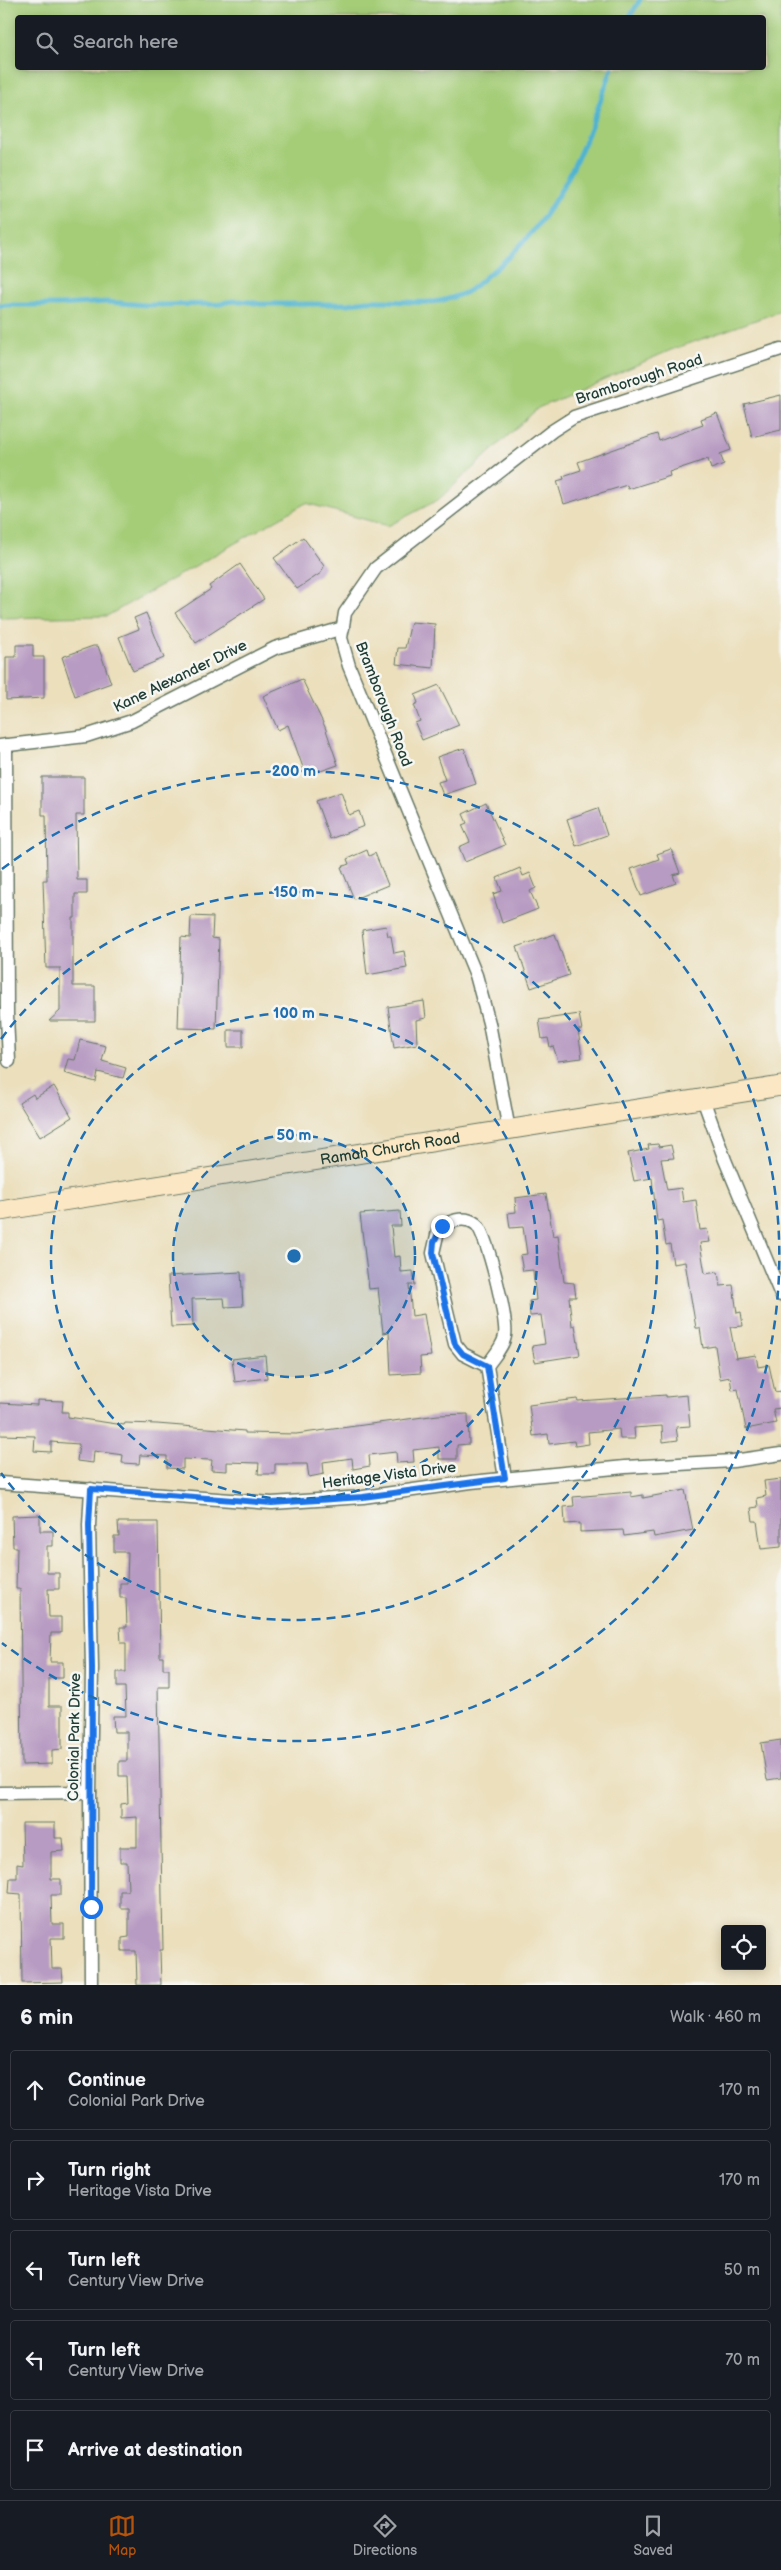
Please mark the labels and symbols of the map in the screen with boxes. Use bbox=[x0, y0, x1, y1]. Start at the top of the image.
street label: Bramborough Road bbox=[573, 350, 705, 409]
street label: Kane Alexander Drive bbox=[110, 636, 250, 717]
street label: Bramborough Road bbox=[351, 639, 416, 769]
text: 200 m bbox=[272, 762, 316, 781]
text: 150 m bbox=[273, 883, 315, 902]
text: 100 m bbox=[273, 1004, 315, 1023]
text: 50 m bbox=[277, 1126, 312, 1145]
street label: Ramah Church Road bbox=[319, 1129, 461, 1170]
route end bbox=[431, 1215, 454, 1238]
centre of rings bbox=[285, 1247, 303, 1265]
street label: Heritage Vista Drive bbox=[321, 1458, 457, 1493]
street label: Colonial Park Drive bbox=[64, 1673, 85, 1801]
route start bbox=[80, 1896, 103, 1919]

